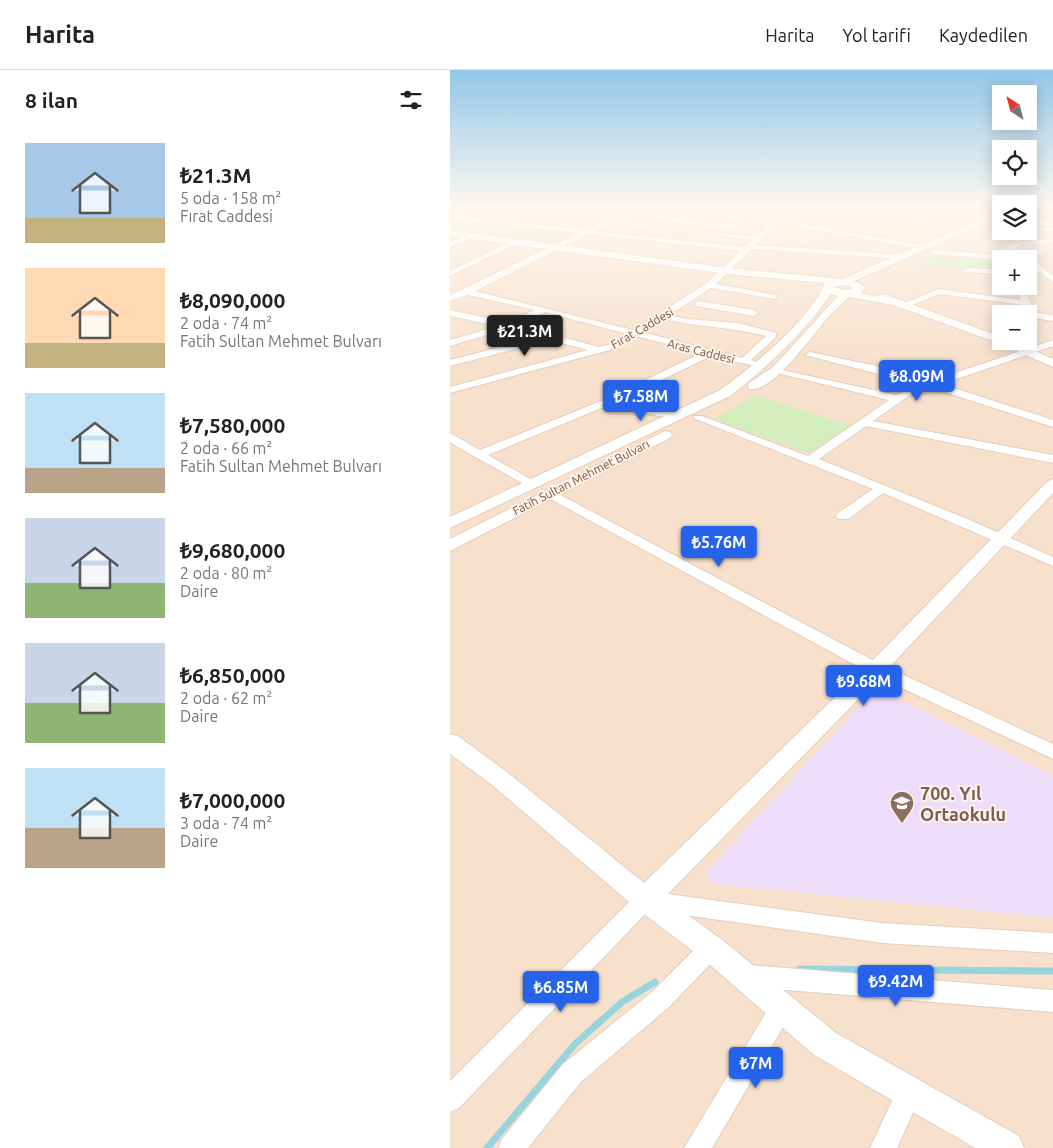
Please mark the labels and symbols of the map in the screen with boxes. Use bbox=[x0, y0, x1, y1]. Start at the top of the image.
north arrow bbox=[992, 85, 1038, 130]
street label: Fırat Caddesi bbox=[609, 305, 676, 351]
pin: ₺21.3M bbox=[484, 314, 566, 357]
street label: Aras Caddesi bbox=[666, 336, 736, 366]
pin: ₺8.09M bbox=[876, 360, 958, 402]
pin: ₺7.58M bbox=[600, 380, 682, 422]
street label: Fatih Sultan Mehmet Bulvarı bbox=[511, 437, 651, 517]
pin: ₺5.76M bbox=[678, 526, 760, 568]
pin: ₺9.68M bbox=[823, 664, 905, 707]
place label: 700. Yıl Ortaokulu bbox=[920, 783, 1006, 824]
school or university icon: 700. Yıl Ortaokulu bbox=[889, 790, 915, 824]
pin: ₺9.42M bbox=[855, 964, 937, 1007]
pin: ₺6.85M bbox=[520, 970, 602, 1013]
pin: ₺7M bbox=[732, 1046, 780, 1089]

